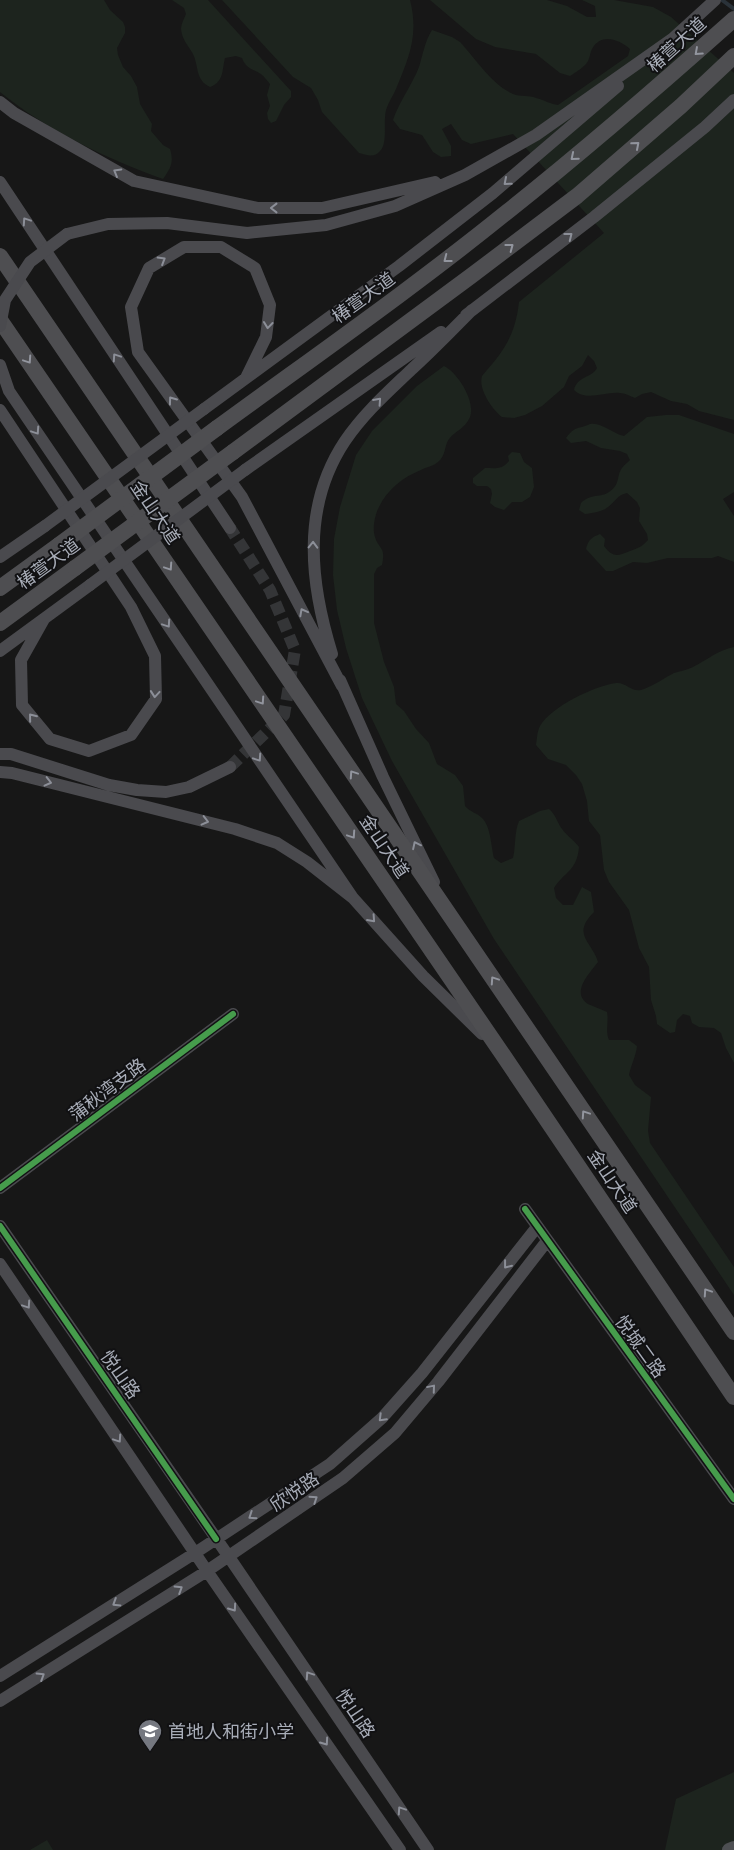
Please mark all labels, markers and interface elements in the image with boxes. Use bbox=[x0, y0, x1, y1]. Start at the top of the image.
street label: 椿萱大道 bbox=[642, 12, 710, 76]
one-way arrow bbox=[694, 46, 703, 55]
one-way arrow bbox=[631, 141, 640, 150]
one-way arrow bbox=[571, 151, 580, 160]
one-way arrow bbox=[113, 168, 122, 178]
one-way arrow bbox=[504, 176, 513, 184]
one-way arrow bbox=[269, 203, 277, 213]
one-way arrow bbox=[23, 217, 32, 227]
one-way arrow bbox=[563, 234, 572, 242]
one-way arrow bbox=[504, 244, 514, 253]
one-way arrow bbox=[444, 253, 453, 261]
one-way arrow bbox=[157, 257, 166, 267]
street label: 椿萱大道 bbox=[327, 267, 399, 327]
one-way arrow bbox=[263, 321, 274, 329]
one-way arrow bbox=[113, 353, 122, 362]
one-way arrow bbox=[21, 355, 31, 364]
one-way arrow bbox=[169, 396, 178, 406]
one-way arrow bbox=[372, 397, 381, 406]
one-way arrow bbox=[30, 426, 39, 435]
street label: 金山大道 bbox=[127, 476, 185, 548]
street label: 椿萱大道 bbox=[12, 533, 84, 593]
one-way arrow bbox=[308, 541, 318, 548]
one-way arrow bbox=[163, 561, 172, 570]
one-way arrow bbox=[299, 608, 309, 617]
one-way arrow bbox=[161, 618, 170, 628]
one-way arrow bbox=[149, 690, 160, 698]
one-way arrow bbox=[254, 695, 264, 704]
one-way arrow bbox=[30, 714, 38, 723]
one-way arrow bbox=[252, 753, 261, 762]
one-way arrow bbox=[350, 770, 359, 779]
one-way arrow bbox=[43, 776, 52, 787]
street label: 金山大道 bbox=[356, 810, 414, 882]
one-way arrow bbox=[201, 816, 209, 826]
one-way arrow bbox=[346, 829, 355, 839]
one-way arrow bbox=[412, 841, 422, 850]
one-way arrow bbox=[366, 914, 375, 923]
one-way arrow bbox=[491, 976, 500, 986]
street label: 蒲秋湾支路 bbox=[64, 1053, 150, 1125]
one-way arrow bbox=[582, 1111, 591, 1120]
street label: 金山大道 bbox=[584, 1145, 642, 1217]
one-way arrow bbox=[504, 1259, 512, 1268]
one-way arrow bbox=[703, 1288, 713, 1297]
one-way arrow bbox=[21, 1299, 30, 1308]
street label: 悦城二路 bbox=[611, 1310, 671, 1382]
street label: 悦山路 bbox=[97, 1346, 145, 1402]
one-way arrow bbox=[426, 1385, 435, 1394]
one-way arrow bbox=[378, 1412, 387, 1421]
one-way arrow bbox=[112, 1434, 121, 1443]
street label: 欣悦路 bbox=[265, 1467, 323, 1515]
one-way arrow bbox=[309, 1495, 318, 1505]
one-way arrow bbox=[249, 1509, 258, 1519]
one-way arrow bbox=[174, 1586, 183, 1596]
one-way arrow bbox=[112, 1597, 121, 1607]
one-way arrow bbox=[227, 1602, 236, 1612]
one-way arrow bbox=[36, 1672, 45, 1682]
one-way arrow bbox=[306, 1672, 315, 1681]
street label: 悦山路 bbox=[332, 1684, 380, 1742]
school or university icon: 首地人和街小学 bbox=[137, 1718, 163, 1752]
place label: 首地人和街小学 bbox=[168, 1720, 294, 1742]
one-way arrow bbox=[319, 1736, 328, 1745]
one-way arrow bbox=[398, 1806, 407, 1815]

